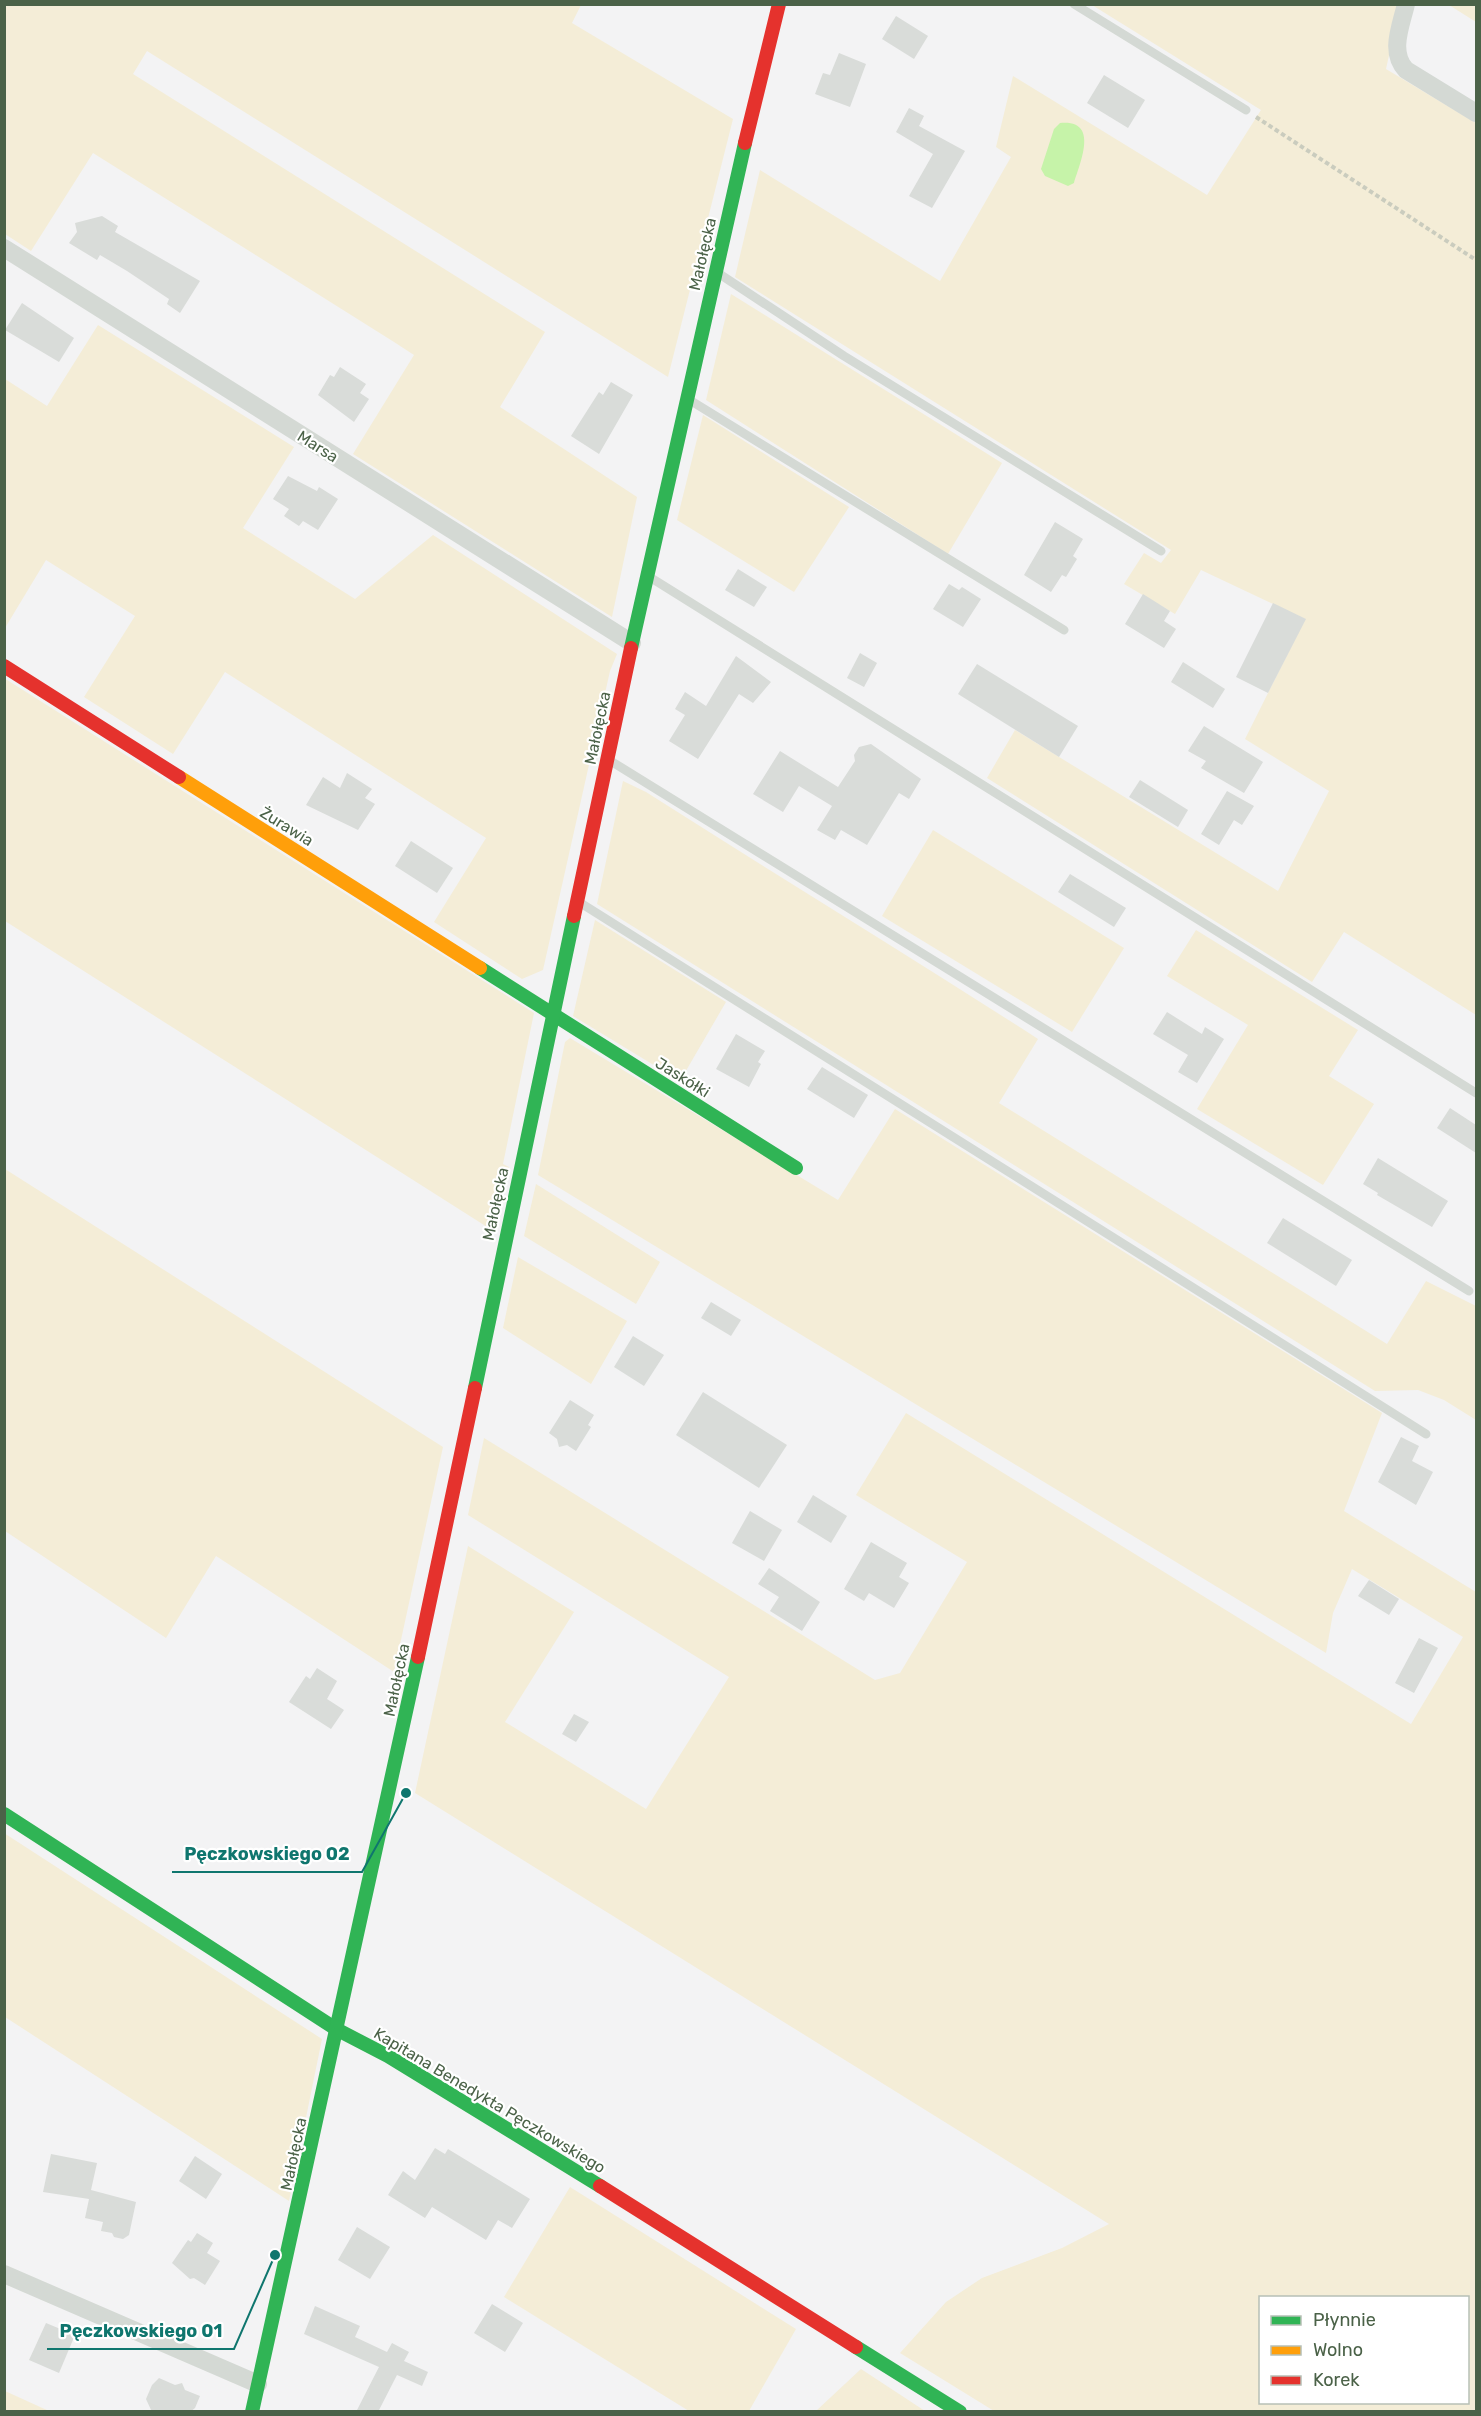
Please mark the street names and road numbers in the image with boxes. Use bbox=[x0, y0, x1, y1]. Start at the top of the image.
street label: Małołęcka bbox=[685, 216, 721, 293]
street label: Marsa bbox=[294, 427, 342, 466]
street label: Małołęcka bbox=[580, 690, 615, 767]
street label: Żurawia bbox=[257, 803, 317, 850]
street label: Jaskółki bbox=[652, 1053, 713, 1102]
street label: Małołęcka bbox=[478, 1166, 513, 1243]
street label: Małołęcka bbox=[379, 1642, 414, 1719]
street label: Kapitana Benedykta Pęczkowskiego bbox=[370, 2024, 609, 2178]
street label: Małołęcka bbox=[276, 2116, 311, 2193]

